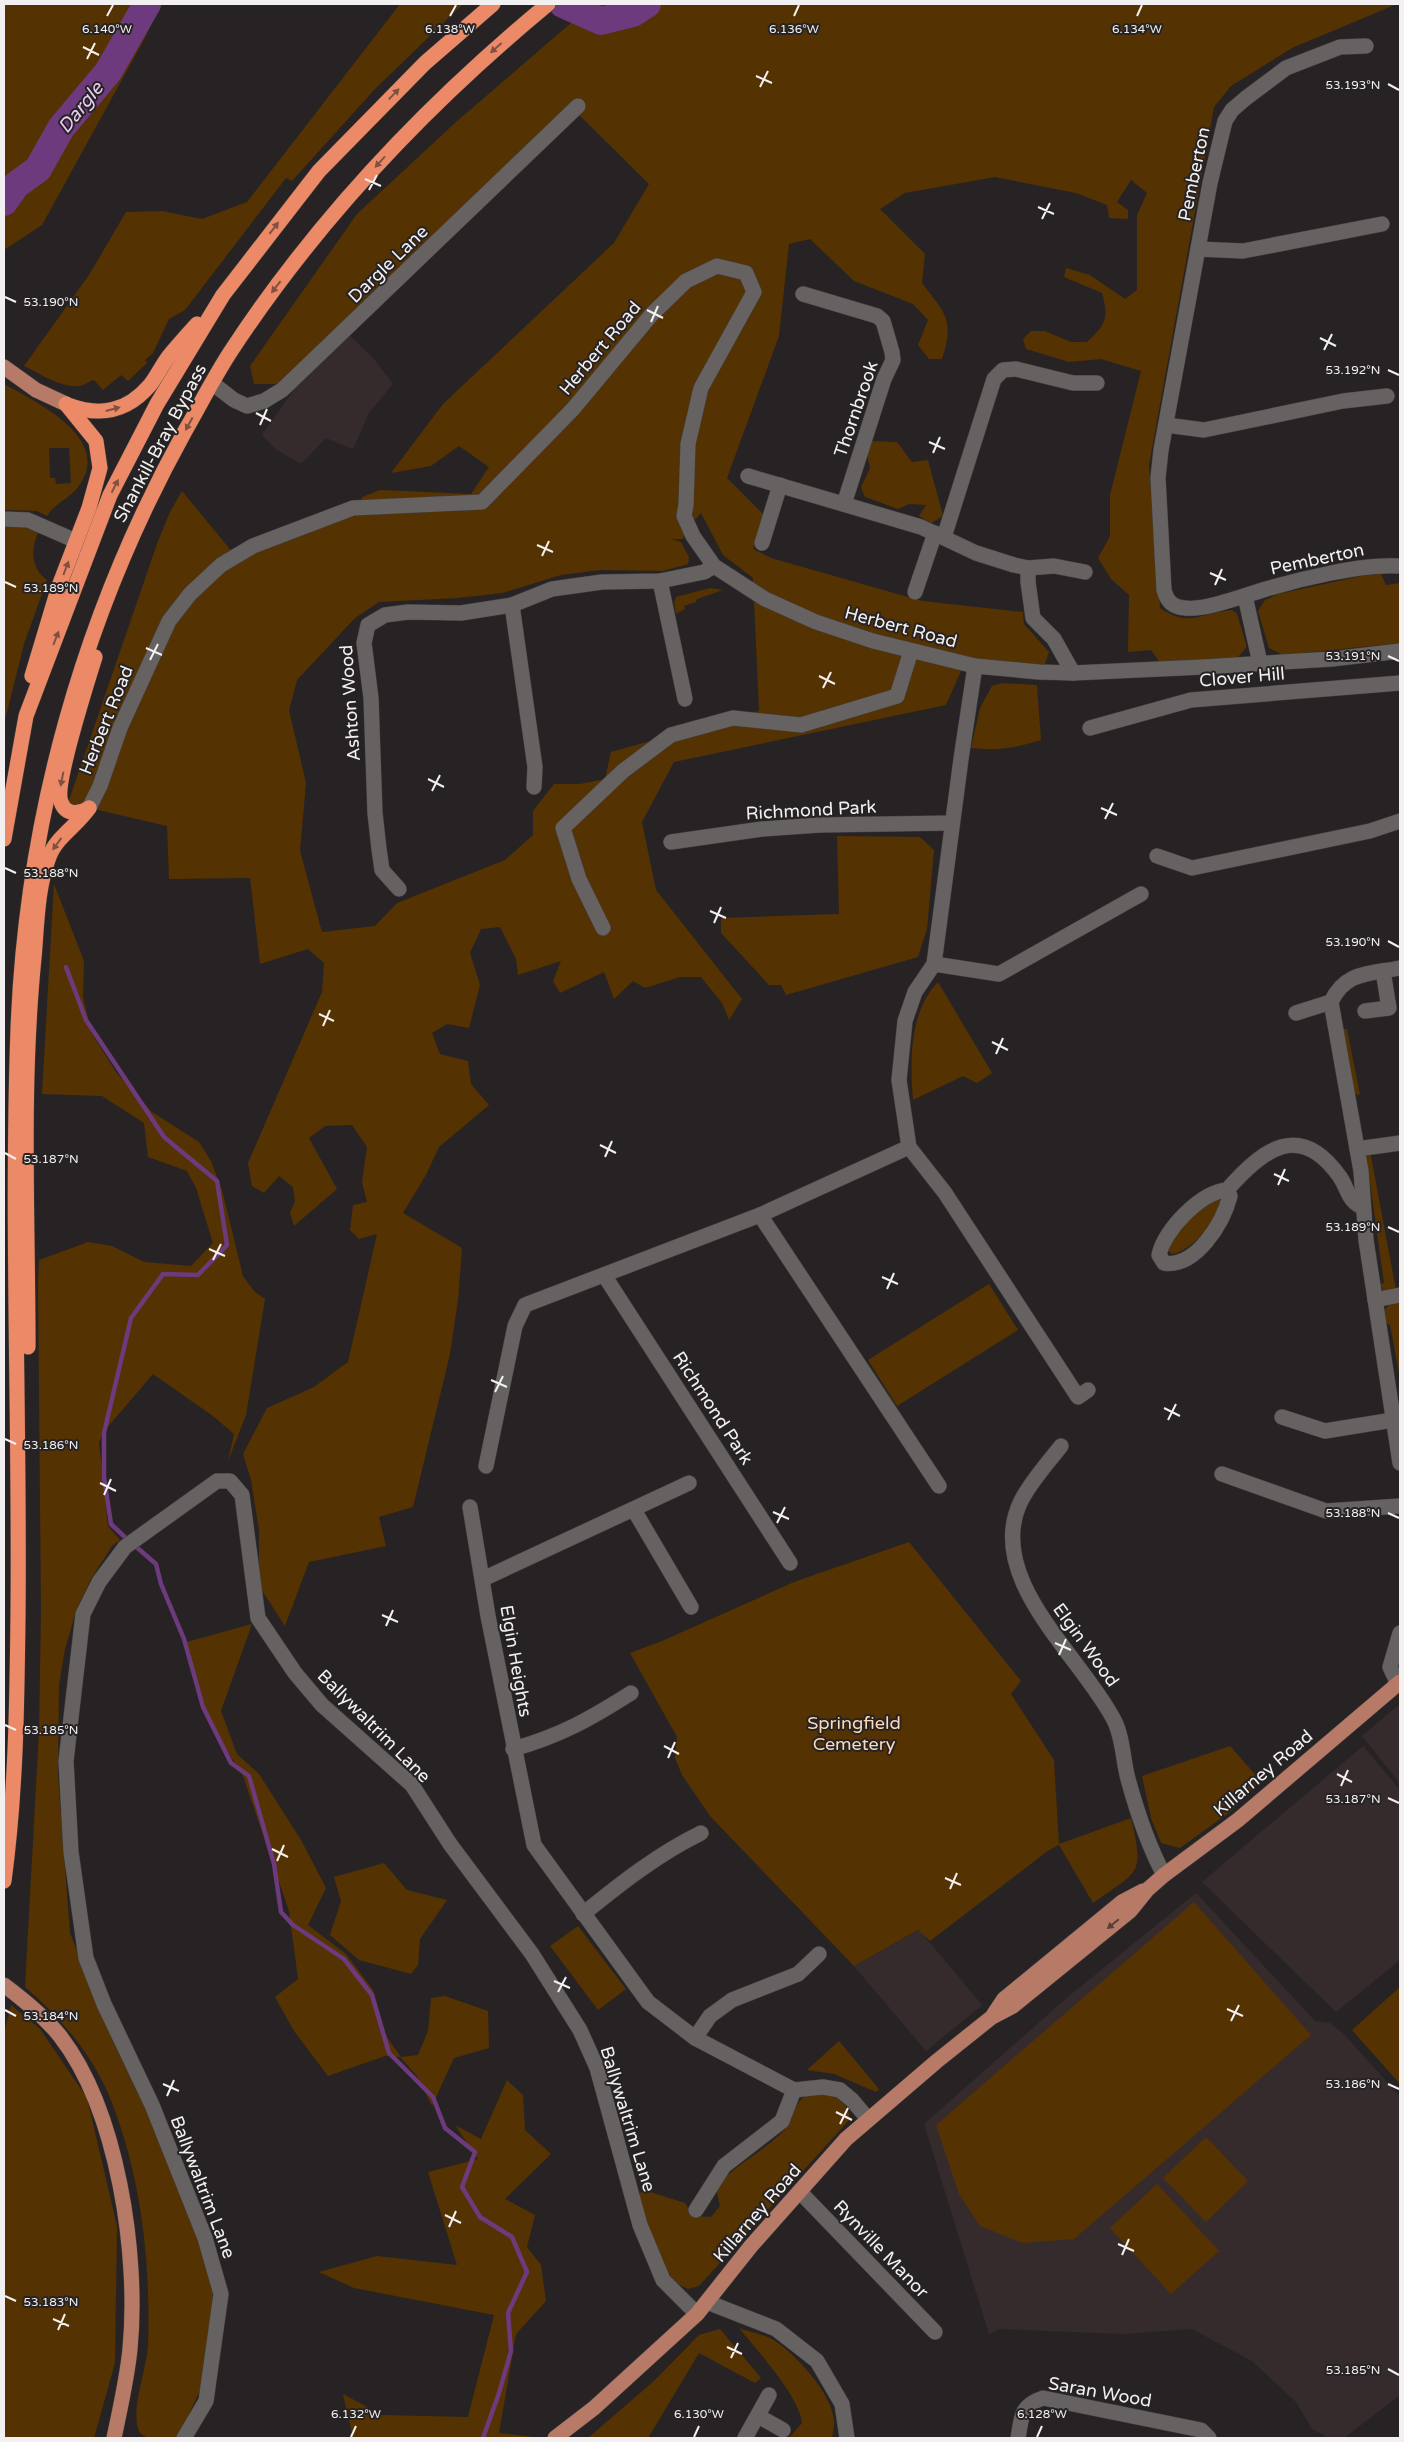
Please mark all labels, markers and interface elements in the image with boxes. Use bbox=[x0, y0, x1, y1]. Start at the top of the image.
text: 6.140°W bbox=[82, 22, 132, 36]
text: 6.138°W bbox=[425, 22, 475, 36]
text: 6.136°W bbox=[769, 22, 819, 36]
text: 6.134°W bbox=[1112, 22, 1162, 36]
one-way arrow bbox=[490, 42, 502, 54]
water label: Dargle bbox=[54, 77, 109, 138]
text: 53.193°N bbox=[1326, 78, 1380, 92]
one-way arrow bbox=[388, 89, 400, 101]
street label: Pemberton bbox=[1173, 125, 1215, 223]
one-way arrow bbox=[374, 156, 386, 168]
street label: Dargle Lane bbox=[344, 221, 432, 307]
one-way arrow bbox=[269, 222, 280, 235]
one-way arrow bbox=[271, 280, 282, 293]
text: 53.190°N bbox=[24, 295, 78, 309]
street label: Herbert Road bbox=[554, 297, 646, 399]
street label: Thornbrook bbox=[829, 358, 883, 460]
street label: Shankill-Bray Bypass bbox=[109, 360, 211, 526]
text: 53.192°N bbox=[1326, 363, 1380, 377]
one-way arrow bbox=[106, 405, 121, 413]
one-way arrow bbox=[185, 417, 193, 431]
one-way arrow bbox=[111, 479, 119, 494]
street label: Pemberton bbox=[1268, 538, 1366, 580]
one-way arrow bbox=[62, 560, 70, 575]
text: 53.189°N bbox=[24, 581, 78, 595]
street label: Herbert Road bbox=[842, 601, 960, 653]
one-way arrow bbox=[52, 630, 60, 645]
street label: Ashton Wood bbox=[335, 644, 365, 762]
text: 53.191°N bbox=[1326, 649, 1380, 663]
street label: Herbert Road bbox=[74, 662, 138, 778]
street label: Clover Hill bbox=[1198, 662, 1286, 692]
one-way arrow bbox=[58, 772, 66, 787]
street label: Richmond Park bbox=[745, 796, 877, 824]
one-way arrow bbox=[52, 837, 62, 851]
text: 53.188°N bbox=[24, 866, 78, 880]
text: 53.190°N bbox=[1326, 935, 1380, 949]
text: 53.187°N bbox=[23, 1152, 79, 1166]
text: 53.189°N bbox=[1326, 1220, 1380, 1234]
street label: Richmond Park bbox=[668, 1347, 758, 1469]
text: 53.186°N bbox=[24, 1438, 78, 1452]
text: 53.188°N bbox=[1326, 1506, 1380, 1520]
street label: Elgin Wood bbox=[1048, 1599, 1124, 1691]
street label: Elgin Heights bbox=[495, 1603, 537, 1719]
street label: Ballywaltrim Lane bbox=[313, 1665, 435, 1787]
park label: Springfield Cemetery bbox=[807, 1712, 901, 1755]
text: 53.185°N bbox=[24, 1723, 78, 1737]
street label: Killarney Road bbox=[1209, 1725, 1317, 1821]
text: 53.187°N bbox=[1325, 1792, 1381, 1806]
one-way arrow bbox=[1107, 1919, 1120, 1930]
text: 53.184°N bbox=[24, 2009, 78, 2023]
street label: Ballywaltrim Lane bbox=[595, 2044, 661, 2194]
text: 53.186°N bbox=[1326, 2077, 1380, 2091]
street label: Ballywaltrim Lane bbox=[166, 2113, 240, 2261]
street label: Killarney Road bbox=[708, 2159, 806, 2267]
street label: Rynville Manor bbox=[829, 2196, 933, 2303]
text: 53.183°N bbox=[24, 2295, 78, 2309]
text: 53.185°N bbox=[1326, 2363, 1380, 2377]
street label: Saran Wood bbox=[1047, 2372, 1153, 2412]
text: 6.132°W bbox=[331, 2407, 381, 2421]
text: 6.130°W bbox=[674, 2407, 724, 2421]
text: 6.128°W bbox=[1017, 2407, 1067, 2421]

